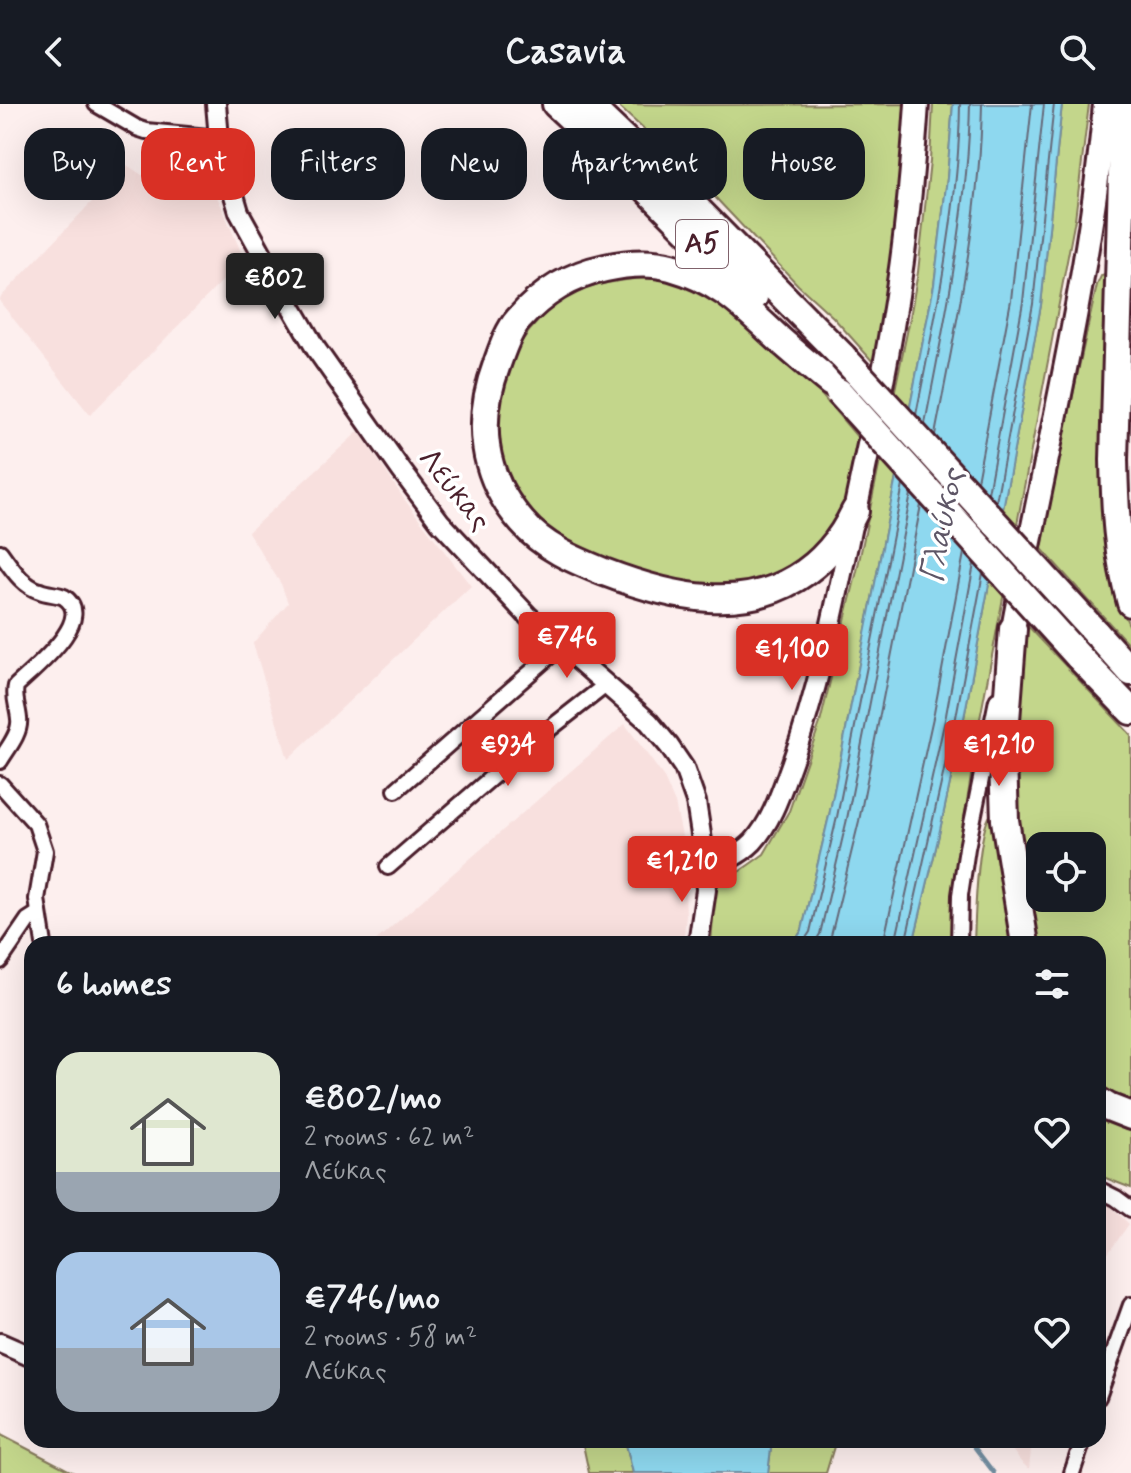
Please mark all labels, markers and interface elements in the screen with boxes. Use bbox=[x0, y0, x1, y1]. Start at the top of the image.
text: Casavia bbox=[505, 29, 626, 76]
icon: back bbox=[32, 30, 76, 74]
icon: search bbox=[1055, 30, 1099, 74]
chip: Buy bbox=[24, 128, 125, 200]
chip: Rent bbox=[141, 128, 255, 200]
chip: Filters bbox=[271, 128, 405, 200]
chip: New bbox=[421, 128, 527, 200]
chip: Apartment bbox=[543, 128, 727, 200]
chip: House bbox=[743, 128, 865, 200]
road number: Α5 bbox=[676, 220, 728, 268]
pin: €802 bbox=[228, 253, 322, 321]
text: €802 bbox=[244, 262, 306, 296]
street label: Λεύκας bbox=[409, 441, 499, 539]
water label: Γλαύκος bbox=[911, 463, 975, 587]
pin: €746 bbox=[520, 612, 614, 680]
text: €746 bbox=[537, 621, 597, 655]
pin: €1,100 bbox=[727, 624, 857, 692]
text: €1,100 bbox=[754, 633, 830, 667]
pin: €934 bbox=[461, 720, 555, 788]
pin: €1,210 bbox=[934, 720, 1064, 788]
text: €934 bbox=[480, 729, 536, 763]
text: €1,210 bbox=[963, 729, 1035, 763]
map controls bbox=[1026, 832, 1106, 912]
button: locate bbox=[1026, 832, 1106, 912]
pin: €1,210 bbox=[617, 836, 747, 904]
text: €1,210 bbox=[646, 845, 718, 879]
text: 6 homes bbox=[56, 962, 171, 1007]
icon: filters bbox=[1030, 962, 1074, 1006]
text: €802/mo bbox=[304, 1076, 442, 1121]
icon: home bbox=[120, 1084, 216, 1180]
icon: heart bbox=[1030, 1110, 1074, 1154]
text: 2 rooms · 62 m² bbox=[304, 1121, 474, 1155]
text: Λεύκας bbox=[304, 1155, 387, 1189]
text: €746/mo bbox=[304, 1276, 440, 1321]
icon: home bbox=[120, 1284, 216, 1380]
icon: heart bbox=[1030, 1310, 1074, 1354]
text: 2 rooms · 58 m² bbox=[304, 1321, 477, 1355]
text: Λεύκας bbox=[304, 1355, 387, 1389]

